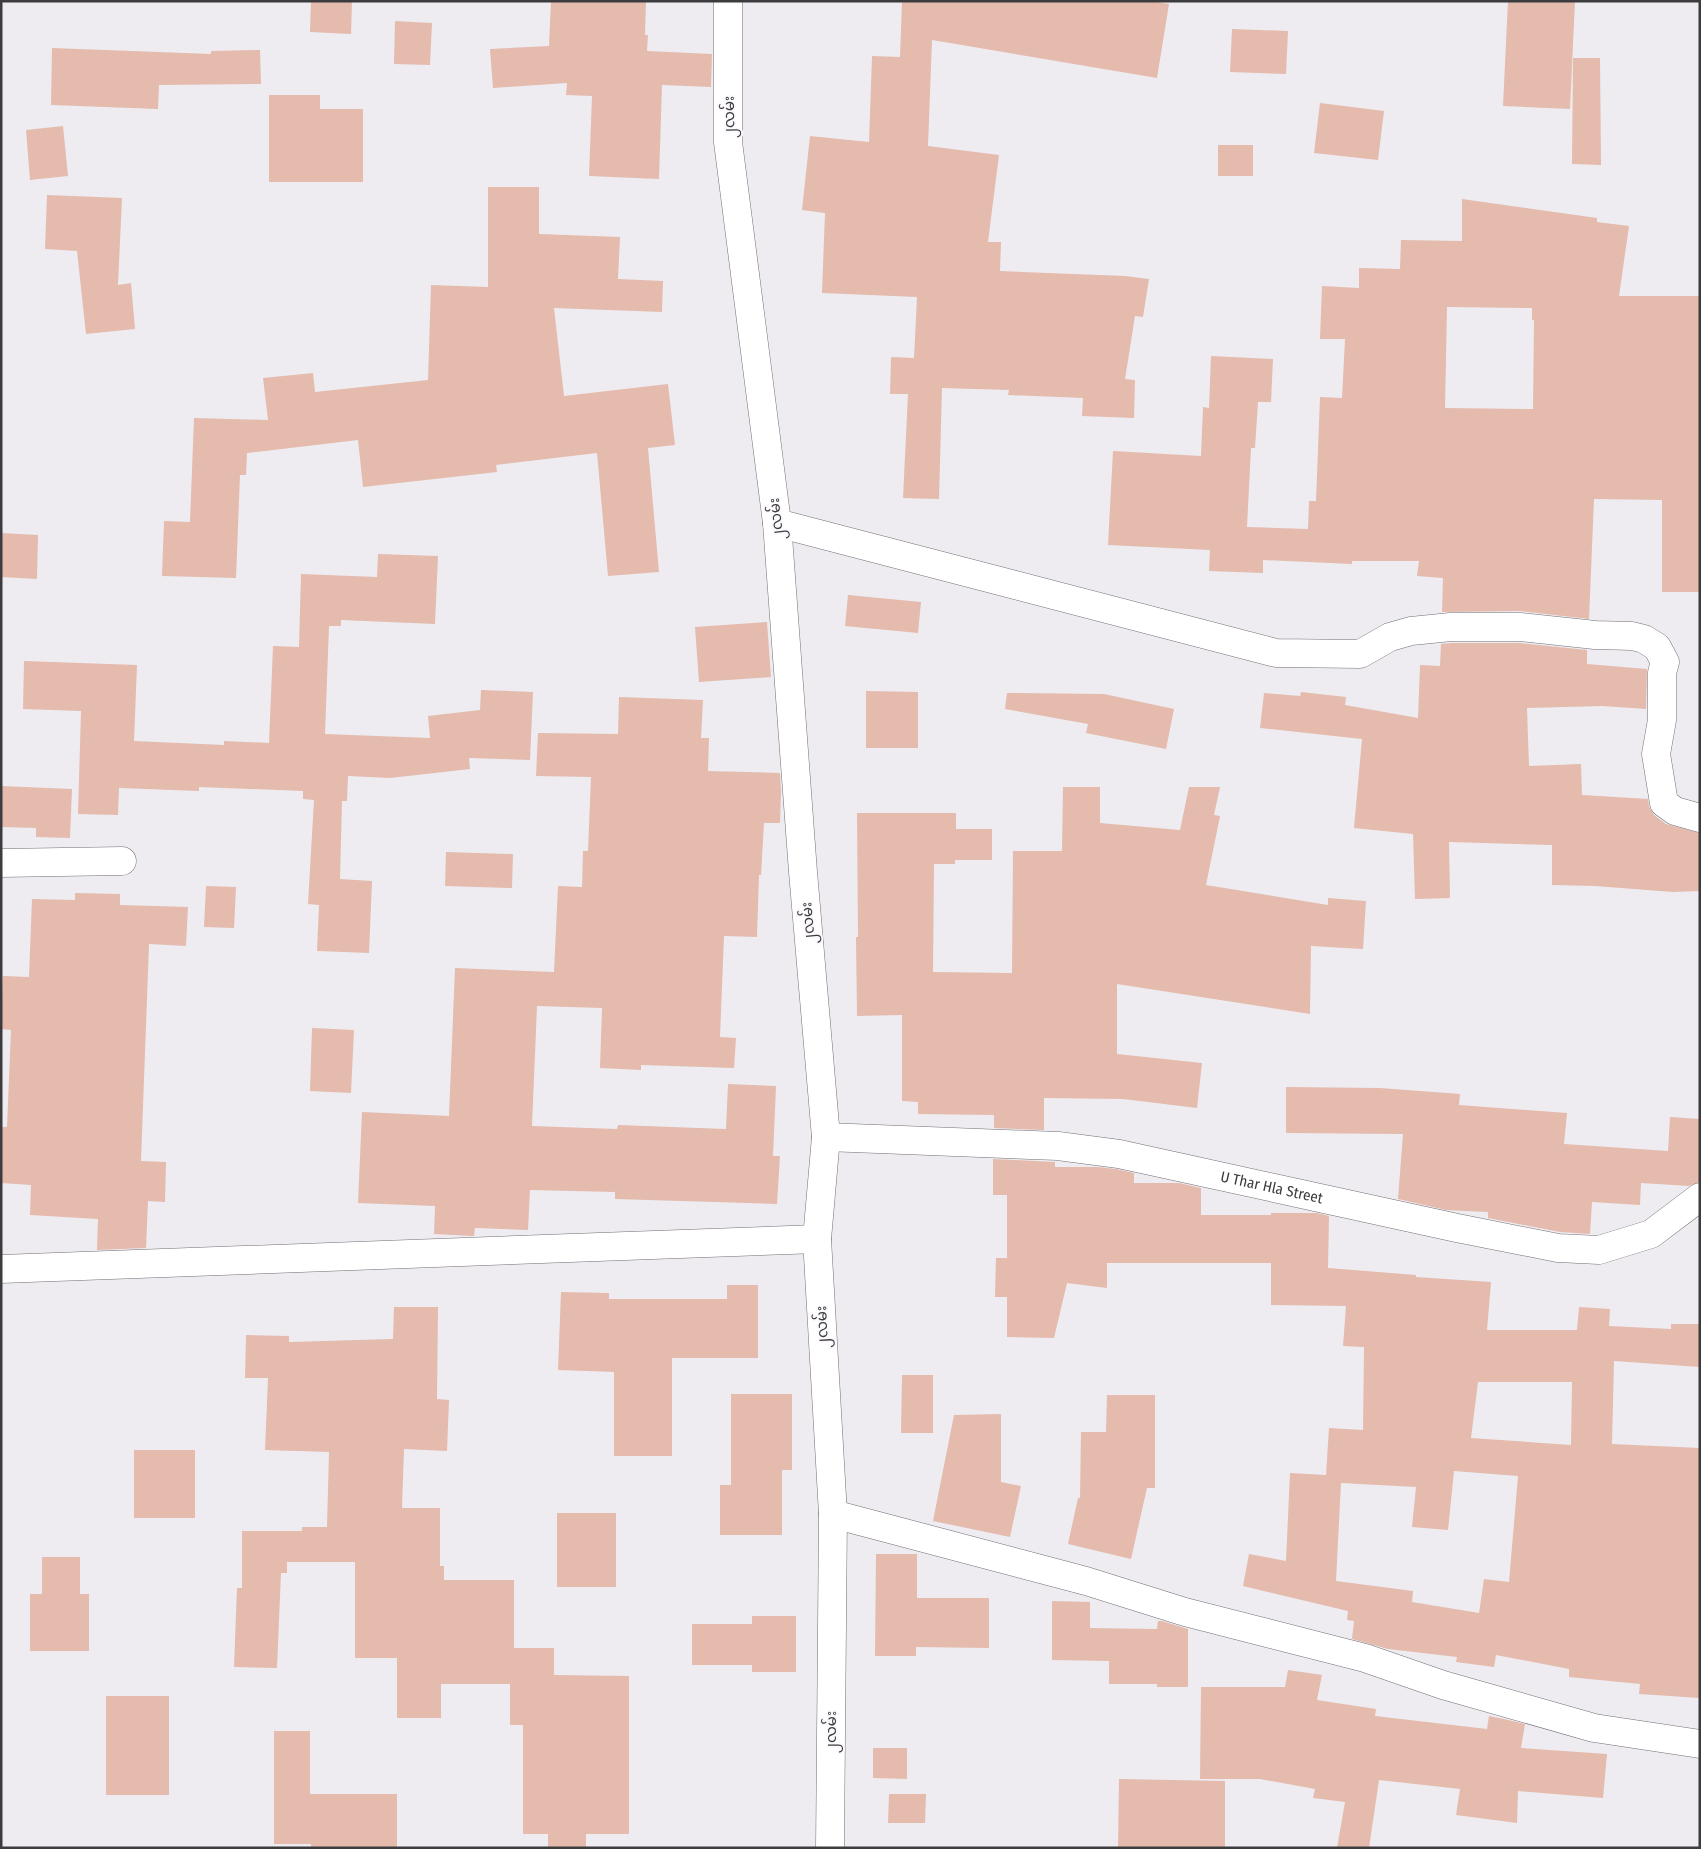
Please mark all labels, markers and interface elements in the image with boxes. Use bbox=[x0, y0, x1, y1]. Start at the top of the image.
street label: ၂လမ်း bbox=[719, 96, 741, 138]
street label: ၂လမ်း bbox=[764, 497, 790, 541]
street label: ၂လမ်း bbox=[796, 901, 822, 945]
street label: U Thar Hla Street bbox=[1219, 1167, 1325, 1207]
street label: ၂လမ်း bbox=[811, 1305, 835, 1349]
street label: ၂လမ်း bbox=[821, 1711, 843, 1753]

